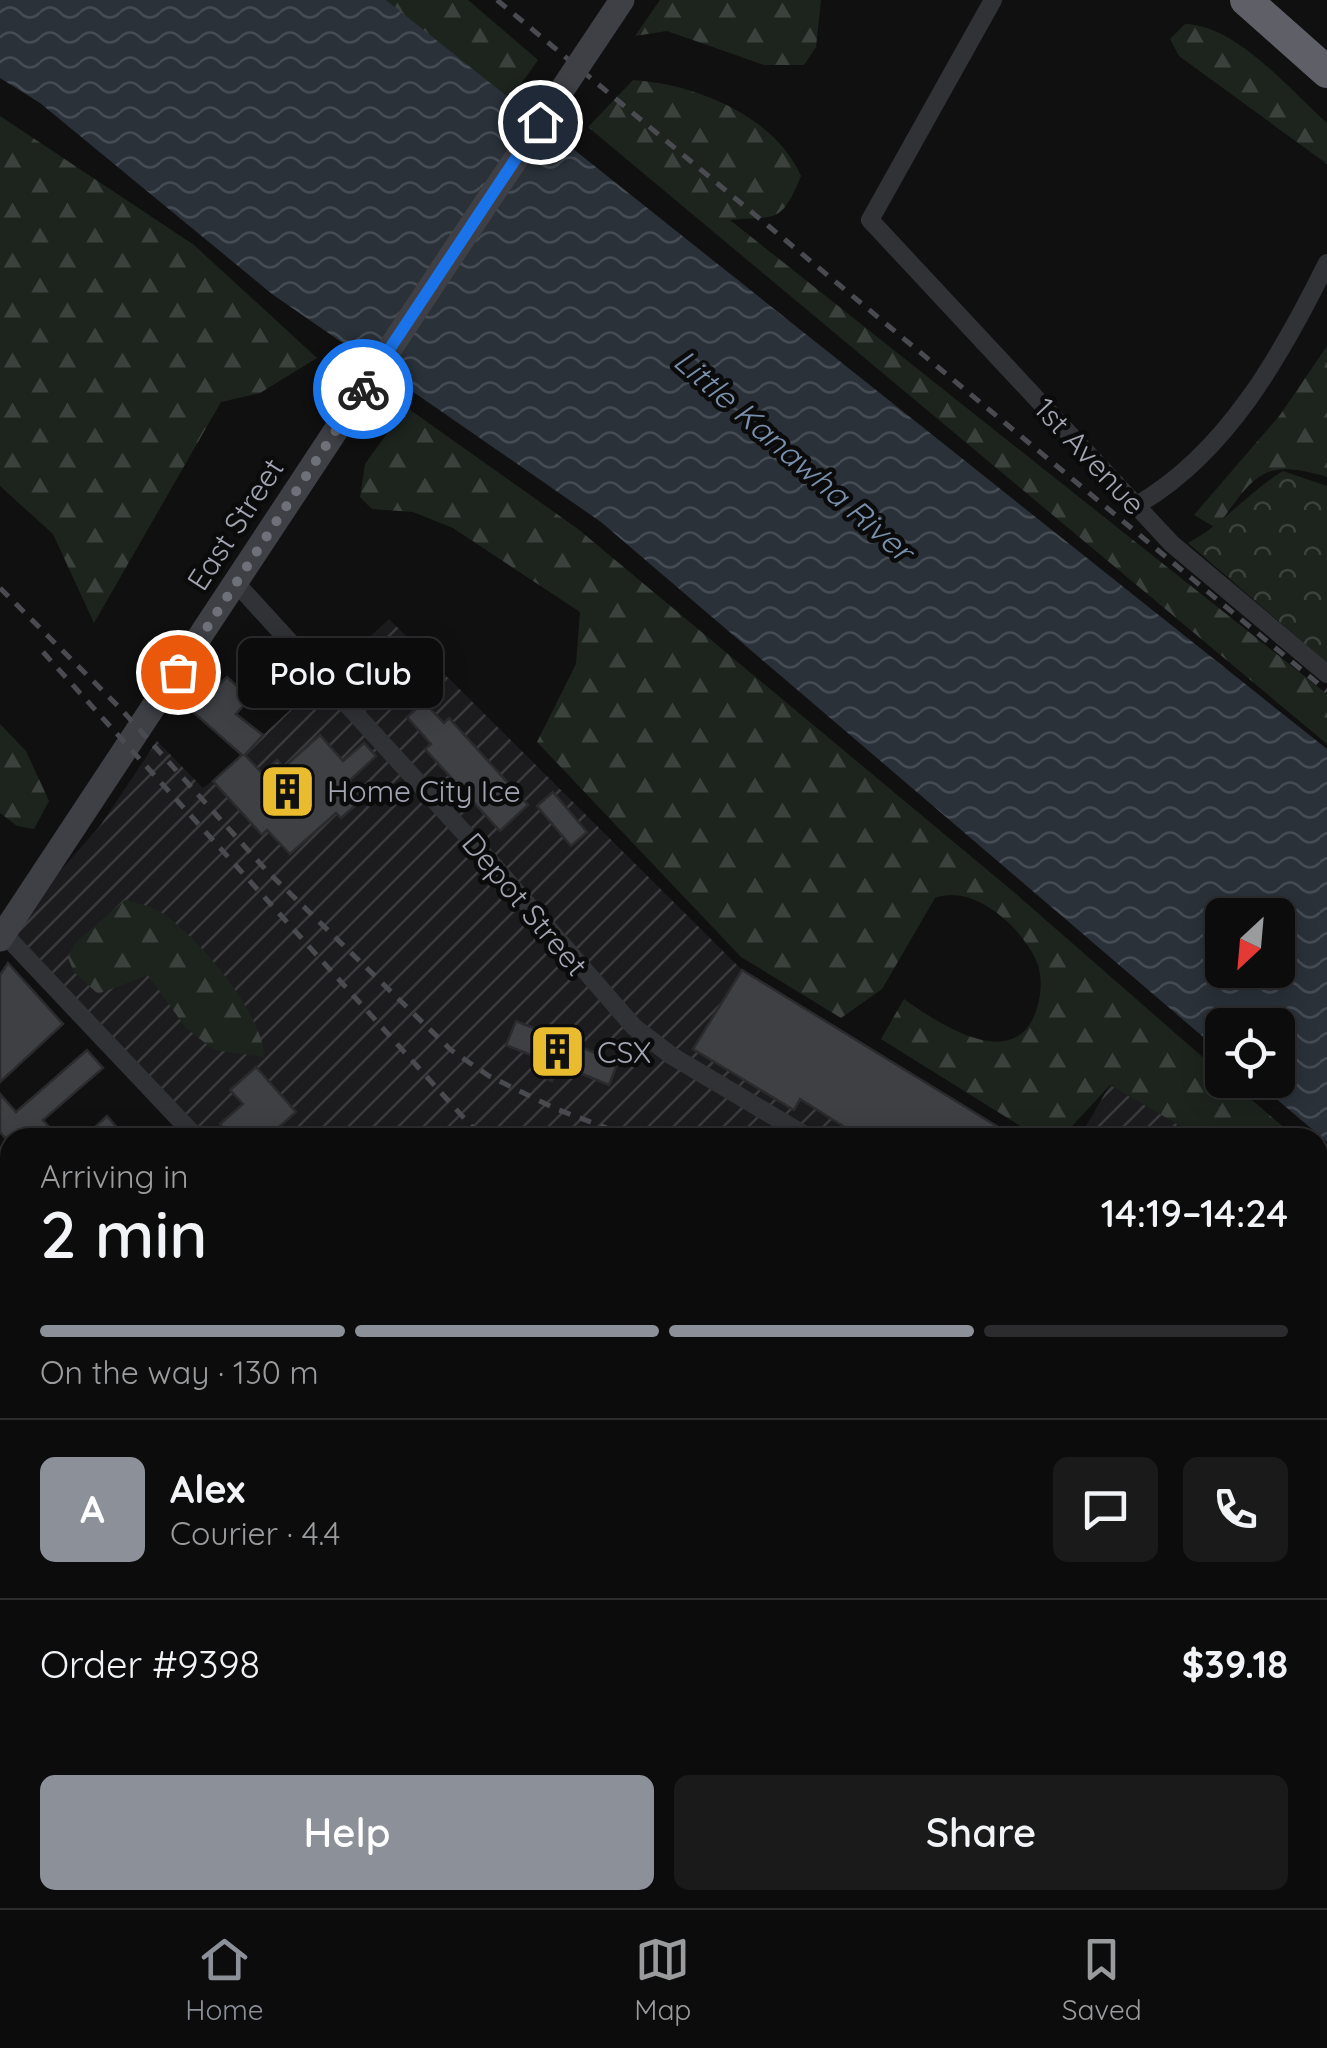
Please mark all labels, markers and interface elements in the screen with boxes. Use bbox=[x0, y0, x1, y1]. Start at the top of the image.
pin bbox=[498, 80, 583, 165]
icon: home bbox=[513, 95, 568, 150]
courier bbox=[313, 339, 413, 439]
water label: Little Kanawha River bbox=[666, 340, 925, 572]
icon: bike bbox=[336, 362, 391, 417]
street label: 1st Avenue bbox=[1026, 390, 1154, 522]
street label: East Street bbox=[178, 451, 292, 597]
pin bbox=[136, 630, 221, 715]
callout: Polo Club bbox=[238, 637, 443, 707]
icon: bag bbox=[151, 645, 206, 700]
text: Polo Club bbox=[269, 653, 412, 693]
building icon: Home City Ice bbox=[258, 761, 318, 821]
place label: Home City Ice bbox=[327, 772, 521, 810]
street label: Depot Street bbox=[454, 825, 596, 983]
north arrow bbox=[1205, 898, 1295, 988]
map controls bbox=[1205, 898, 1295, 1098]
button: locate bbox=[1205, 1008, 1295, 1098]
building icon: CSX bbox=[528, 1022, 588, 1082]
place label: CSX bbox=[597, 1033, 651, 1071]
text: Arriving in bbox=[40, 1156, 189, 1196]
text: 14:19–14:24 bbox=[1101, 1189, 1288, 1237]
text: 2 min bbox=[40, 1193, 208, 1274]
text: On the way · 130 m bbox=[40, 1352, 319, 1392]
button: chat bbox=[1053, 1457, 1158, 1562]
button: phone bbox=[1183, 1457, 1288, 1562]
text: Alex bbox=[170, 1465, 245, 1513]
text: A bbox=[80, 1485, 105, 1533]
text: Courier · 4.4 bbox=[170, 1513, 340, 1553]
text: Order #9398 bbox=[40, 1640, 260, 1688]
text: $39.18 bbox=[1182, 1640, 1288, 1688]
button: Help bbox=[40, 1775, 654, 1890]
button: Share bbox=[674, 1775, 1288, 1890]
tab: Home bbox=[185, 1932, 264, 2027]
tab: Map bbox=[634, 1932, 691, 2027]
tab: Saved bbox=[1062, 1932, 1142, 2027]

